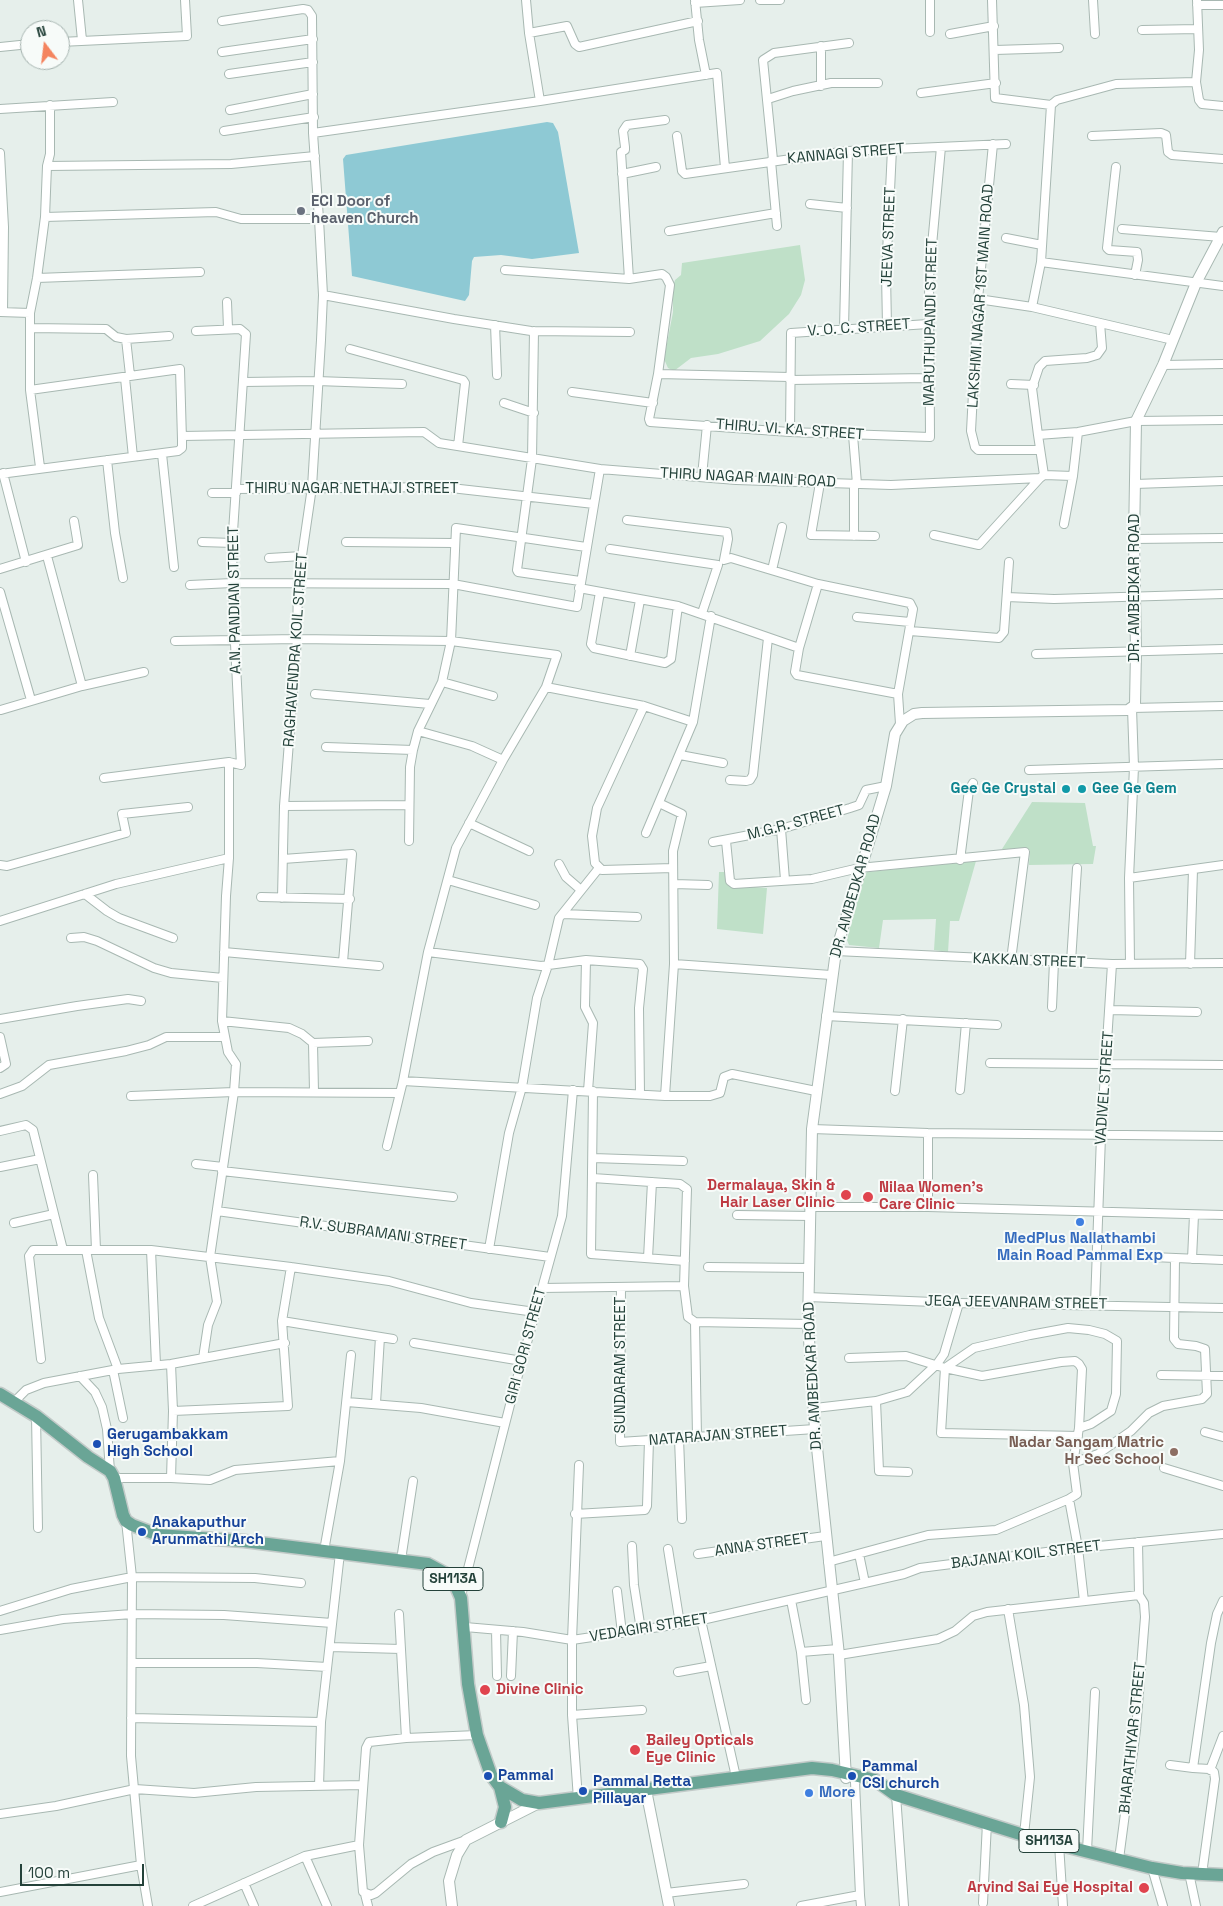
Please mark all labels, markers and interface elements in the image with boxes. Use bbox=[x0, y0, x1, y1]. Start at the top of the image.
north arrow bbox=[20, 20, 70, 70]
text: N bbox=[35, 22, 48, 41]
street label: KANNAGI STREET bbox=[786, 140, 906, 168]
street label: LAKSHMI NAGAR 1ST MAIN ROAD bbox=[964, 183, 998, 409]
street label: JEEVA STREET bbox=[878, 187, 900, 287]
place label: ECI Door of heaven Church bbox=[311, 193, 419, 228]
marker: ECI Door of heaven Church bbox=[295, 205, 307, 217]
street label: MARUTHUPANDI STREET bbox=[921, 238, 941, 406]
street label: V. O. C. STREET bbox=[807, 315, 911, 341]
street label: THIRU. VI. KA. STREET bbox=[715, 416, 865, 444]
street label: THIRU NAGAR MAIN ROAD bbox=[660, 464, 836, 492]
street label: THIRU NAGAR NETHAJI STREET bbox=[245, 480, 459, 498]
street label: DR. AMBEDKAR ROAD bbox=[1126, 514, 1144, 662]
street label: A.N. PANDIAN STREET bbox=[225, 526, 245, 674]
street label: RAGHAVENDRA KOIL STREET bbox=[280, 552, 312, 748]
place label: Gee Ge Crystal bbox=[951, 780, 1056, 798]
place label: Gee Ge Gem bbox=[1092, 780, 1177, 798]
marker: Gee Ge Crystal bbox=[1060, 783, 1072, 795]
marker: Gee Ge Gem bbox=[1076, 783, 1088, 795]
street label: M.G.R. STREET bbox=[745, 801, 847, 845]
street label: DR. AMBEDKAR ROAD bbox=[827, 812, 885, 960]
street label: KAKKAN STREET bbox=[972, 950, 1086, 972]
street label: VADIVEL STREET bbox=[1092, 1030, 1118, 1146]
place label: Dermalaya, Skin & Hair Laser Clinic bbox=[707, 1177, 835, 1212]
place label: Nilaa Women's Care Clinic bbox=[879, 1179, 983, 1214]
marker: Dermalaya, Skin & Hair Laser Clinic bbox=[839, 1188, 853, 1202]
marker: Nilaa Women's Care Clinic bbox=[861, 1190, 875, 1204]
street label: R.V. SUBRAMANI STREET bbox=[298, 1213, 468, 1255]
marker: MedPlus Nallathambi Main Road Pammal Exp bbox=[1074, 1216, 1086, 1228]
place label: MedPlus Nallathambi Main Road Pammal Exp bbox=[997, 1230, 1163, 1265]
street label: GIRI GORI STREET bbox=[502, 1286, 550, 1406]
street label: JEGA JEEVANRAM STREET bbox=[924, 1292, 1108, 1314]
street label: SUNDARAM STREET bbox=[612, 1297, 630, 1433]
street label: DR. AMBEDKAR ROAD bbox=[800, 1301, 826, 1451]
street label: NATARAJAN STREET bbox=[648, 1422, 788, 1450]
place label: Gerugambakkam High School bbox=[107, 1426, 228, 1461]
place label: Nadar Sangam Matric Hr Sec School bbox=[1009, 1434, 1164, 1469]
marker: Gerugambakkam High School bbox=[91, 1438, 103, 1450]
marker: Nadar Sangam Matric Hr Sec School bbox=[1168, 1446, 1180, 1458]
place label: Anakaputhur Arunmathi Arch bbox=[152, 1514, 264, 1549]
marker: Anakaputhur Arunmathi Arch bbox=[136, 1526, 148, 1538]
street label: ANNA STREET bbox=[714, 1529, 810, 1561]
street label: BAJANAI KOIL STREET bbox=[950, 1537, 1102, 1573]
road number: SH113A bbox=[423, 1568, 483, 1590]
street label: VEDAGIRI STREET bbox=[588, 1610, 710, 1646]
street label: BHARATHIYAR STREET bbox=[1116, 1661, 1150, 1815]
place label: Divine Clinic bbox=[496, 1681, 584, 1699]
marker: Divine Clinic bbox=[478, 1683, 492, 1697]
place label: Bailey Opticals Eye Clinic bbox=[646, 1732, 754, 1767]
marker: Bailey Opticals Eye Clinic bbox=[628, 1743, 642, 1757]
place label: Pammal CSI church bbox=[862, 1758, 939, 1793]
place label: Pammal bbox=[498, 1767, 554, 1785]
marker: Pammal bbox=[482, 1770, 494, 1782]
marker: Pammal CSI church bbox=[846, 1770, 858, 1782]
place label: Pammal Retta Pillayar bbox=[593, 1773, 691, 1808]
place label: More bbox=[819, 1784, 856, 1802]
marker: Pammal Retta Pillayar bbox=[577, 1785, 589, 1797]
marker: More bbox=[803, 1787, 815, 1799]
road number: SH113A bbox=[1019, 1830, 1079, 1852]
scale bar bbox=[22, 1854, 146, 1886]
text: 100 m bbox=[28, 1863, 70, 1882]
place label: Arvind Sai Eye Hospital bbox=[967, 1879, 1133, 1897]
marker: Arvind Sai Eye Hospital bbox=[1137, 1881, 1151, 1895]

